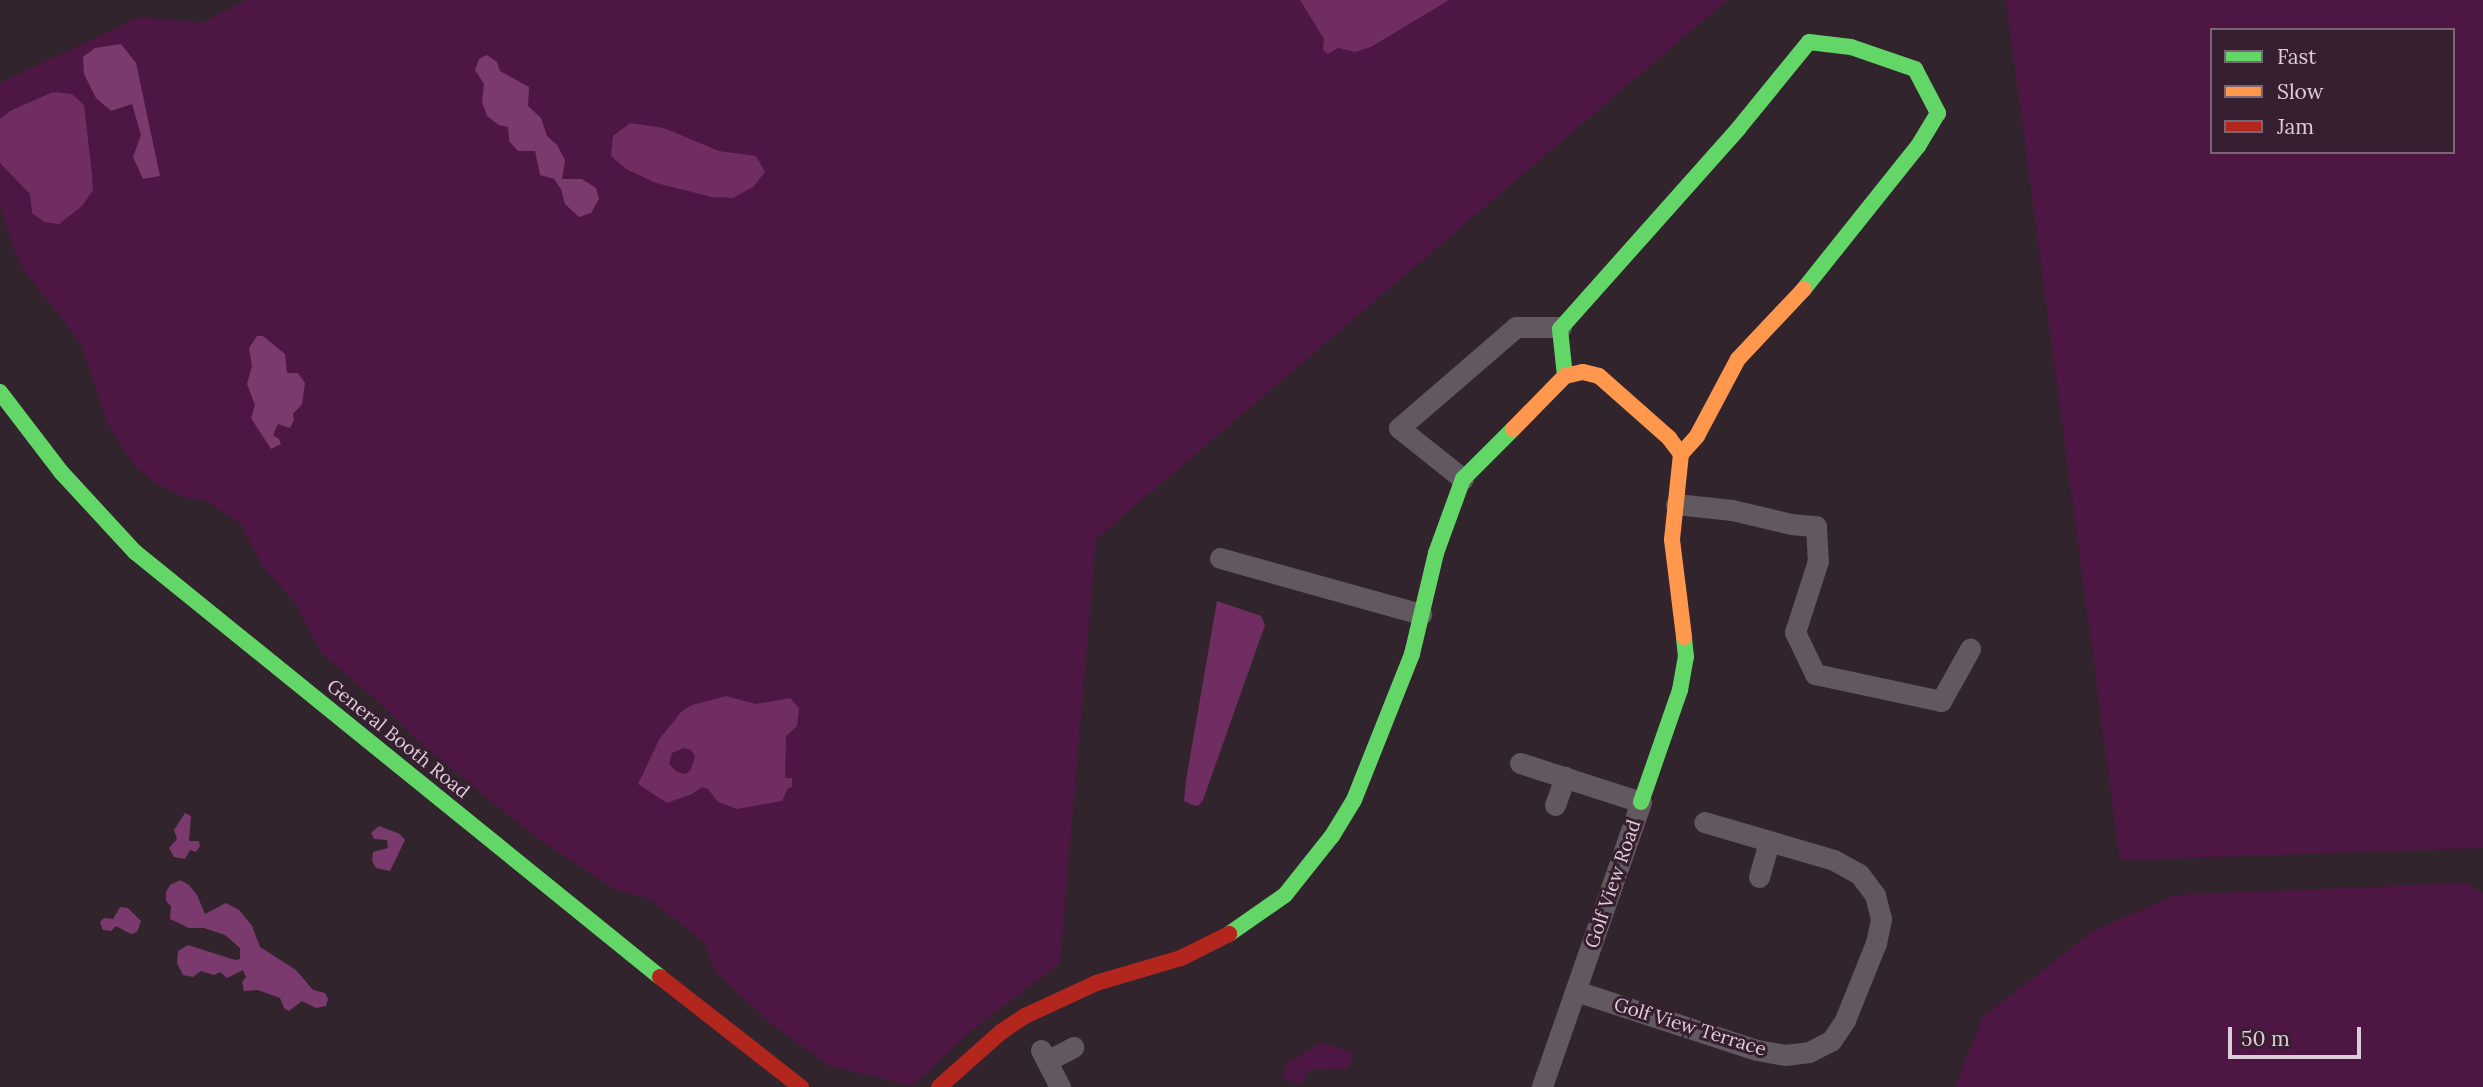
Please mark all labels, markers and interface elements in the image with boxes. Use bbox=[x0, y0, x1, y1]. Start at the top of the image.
legend bbox=[2210, 28, 2455, 154]
text: Fast bbox=[2277, 43, 2316, 70]
text: Slow bbox=[2277, 78, 2324, 105]
text: Jam bbox=[2277, 113, 2314, 140]
street label: General Booth Road bbox=[322, 675, 474, 803]
street label: Golf View Road bbox=[1580, 817, 1646, 951]
street label: Golf View Terrace bbox=[1611, 993, 1769, 1061]
scale bar bbox=[2231, 1014, 2364, 1058]
text: 50 m bbox=[2241, 1025, 2290, 1052]

